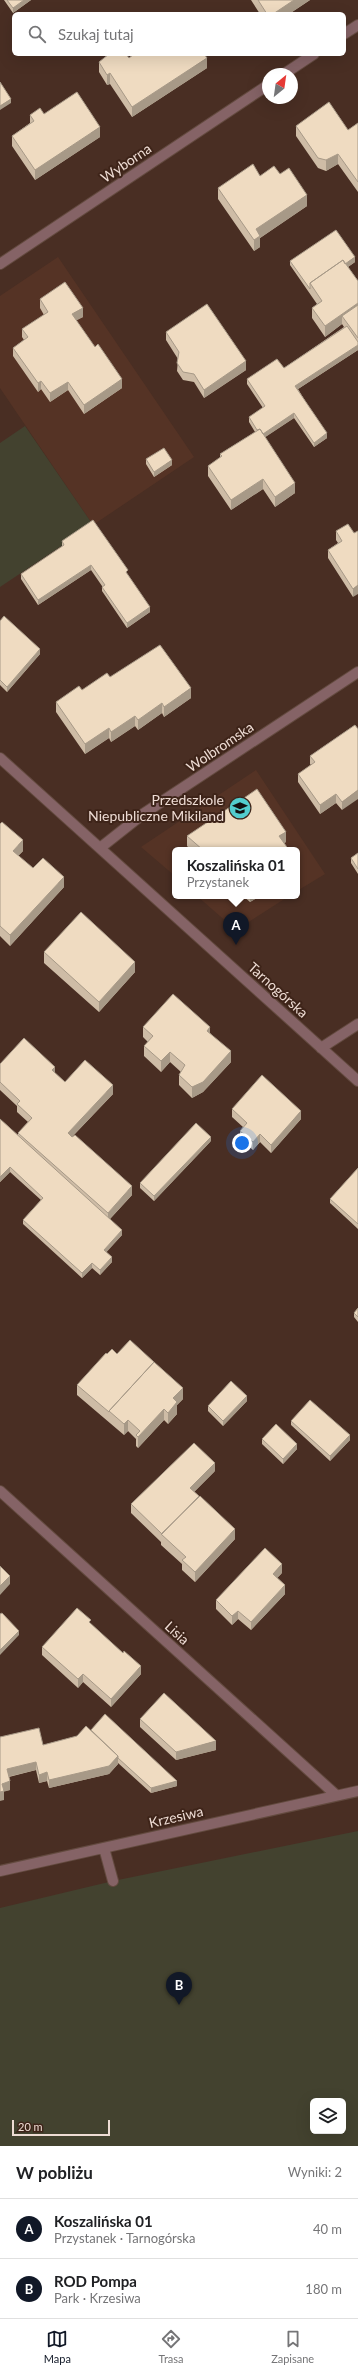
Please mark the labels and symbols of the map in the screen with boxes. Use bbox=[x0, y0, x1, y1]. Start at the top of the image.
north arrow bbox=[262, 68, 298, 104]
street label: Wyborna bbox=[97, 140, 154, 186]
street label: Wolbromska bbox=[183, 718, 256, 775]
place label: Przedszkole Niepubliczne Mikiland bbox=[88, 791, 224, 824]
school or university icon: Przedszkole Niepubliczne Mikiland bbox=[227, 795, 253, 821]
pin: A bbox=[223, 912, 249, 945]
street label: Tarnogórska bbox=[245, 958, 312, 1021]
your location bbox=[232, 1133, 252, 1153]
street label: Lisia bbox=[162, 1617, 193, 1648]
street label: Krzesiwa bbox=[147, 1802, 205, 1831]
pin: B bbox=[166, 1972, 192, 2005]
scale bar bbox=[12, 2118, 110, 2137]

